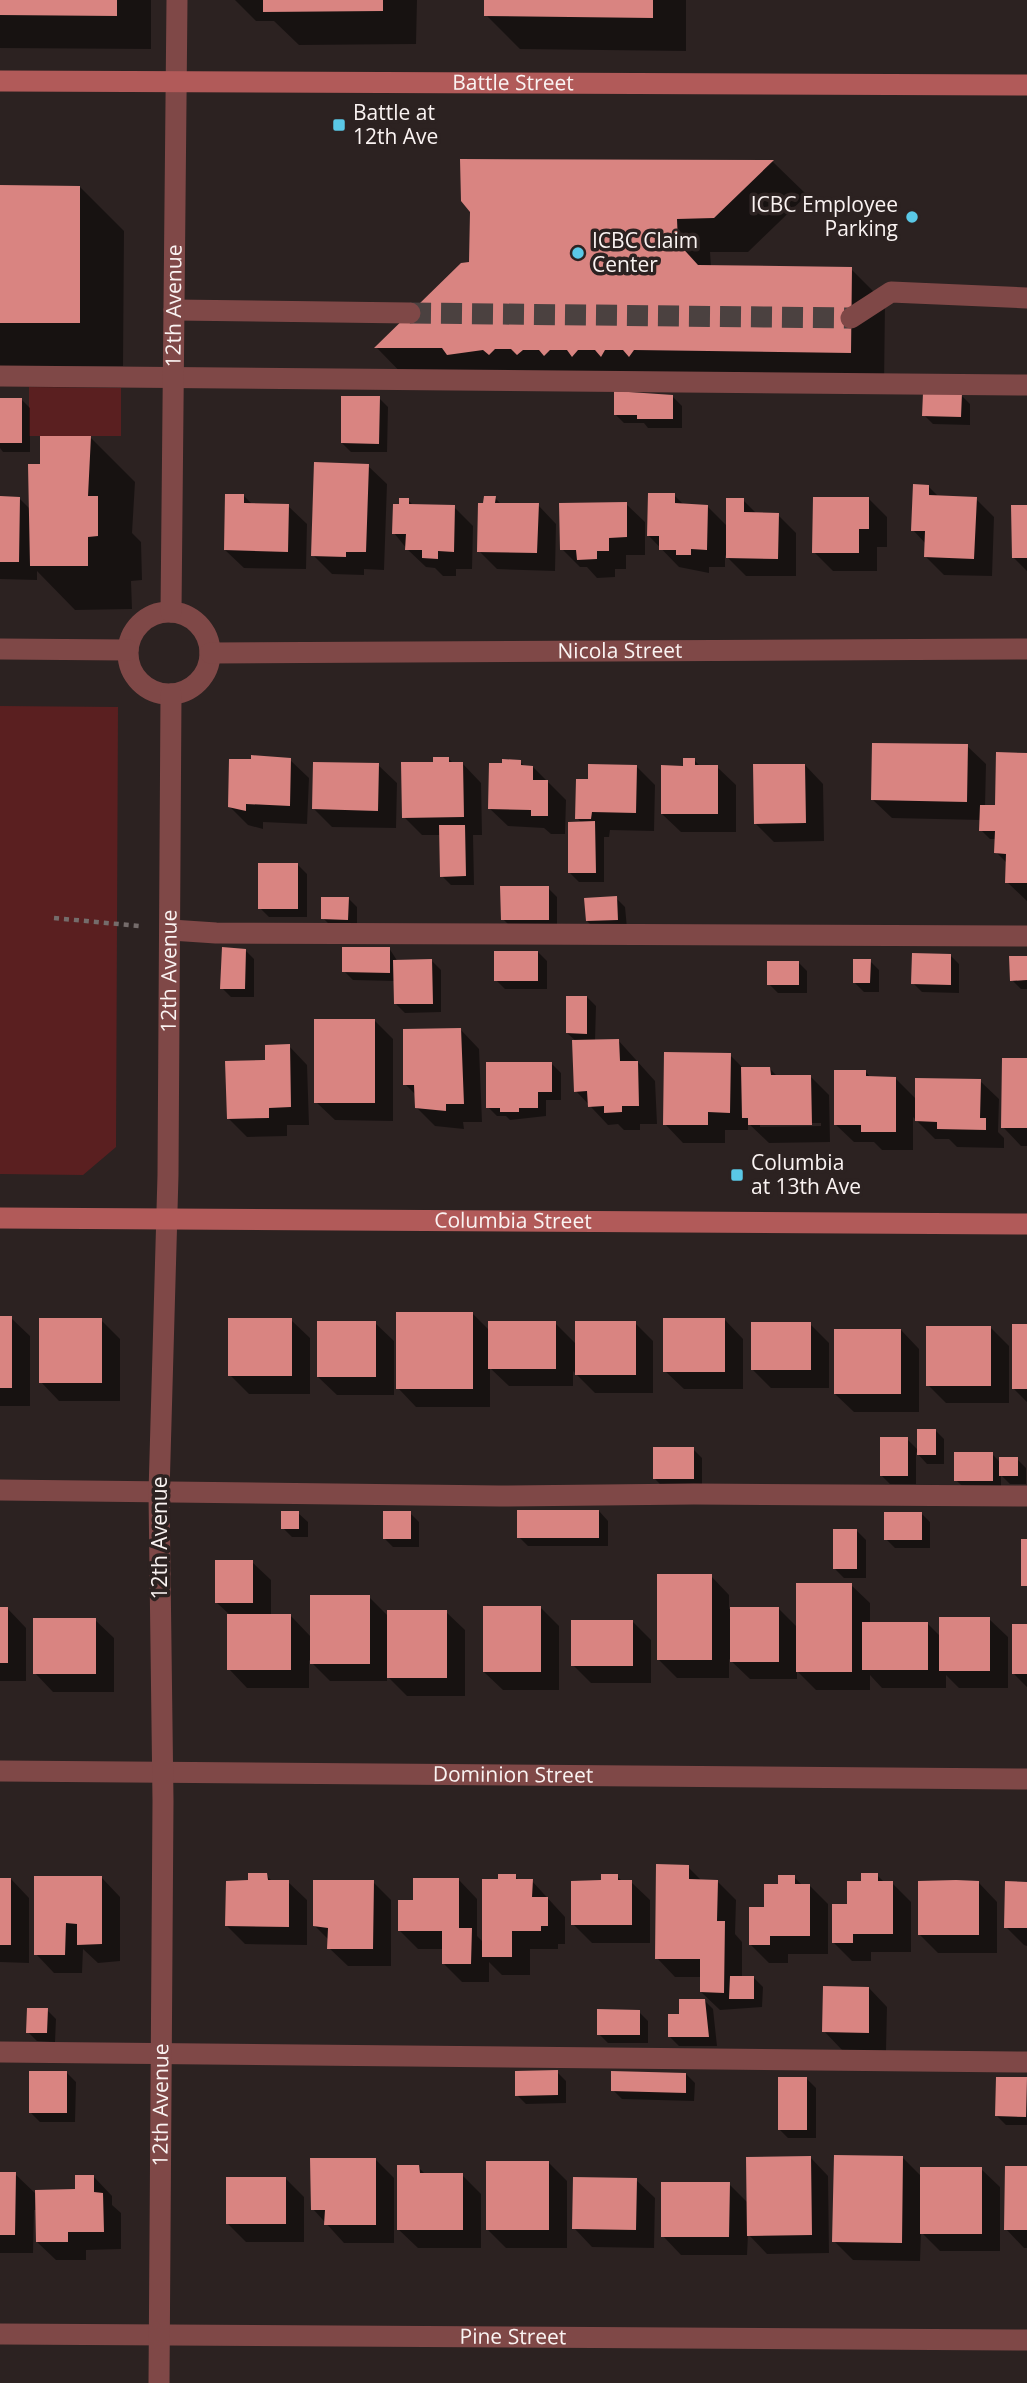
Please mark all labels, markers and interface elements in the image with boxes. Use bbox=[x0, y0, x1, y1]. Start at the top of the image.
street label: Battle Street bbox=[452, 68, 574, 96]
place label: Battle at 12th Ave bbox=[353, 98, 438, 150]
marker: Battle at 12th Ave bbox=[331, 117, 347, 133]
place label: ICBC Employee Parking bbox=[751, 190, 898, 242]
marker: ICBC Employee Parking bbox=[904, 209, 920, 225]
place label: ICBC Claim Center bbox=[592, 226, 698, 278]
street label: 12th Avenue bbox=[158, 244, 188, 368]
marker: ICBC Claim Center bbox=[570, 245, 586, 261]
street label: Nicola Street bbox=[557, 636, 683, 664]
street label: 12th Avenue bbox=[154, 910, 183, 1033]
place label: Columbia at 13th Ave bbox=[751, 1148, 861, 1200]
marker: Columbia at 13th Ave bbox=[729, 1167, 745, 1183]
street label: Columbia Street bbox=[434, 1206, 592, 1234]
street label: 12th Avenue bbox=[145, 1477, 173, 1599]
street label: Dominion Street bbox=[433, 1759, 593, 1789]
street label: 12th Avenue bbox=[145, 2043, 174, 2167]
street label: Pine Street bbox=[460, 2322, 566, 2350]

